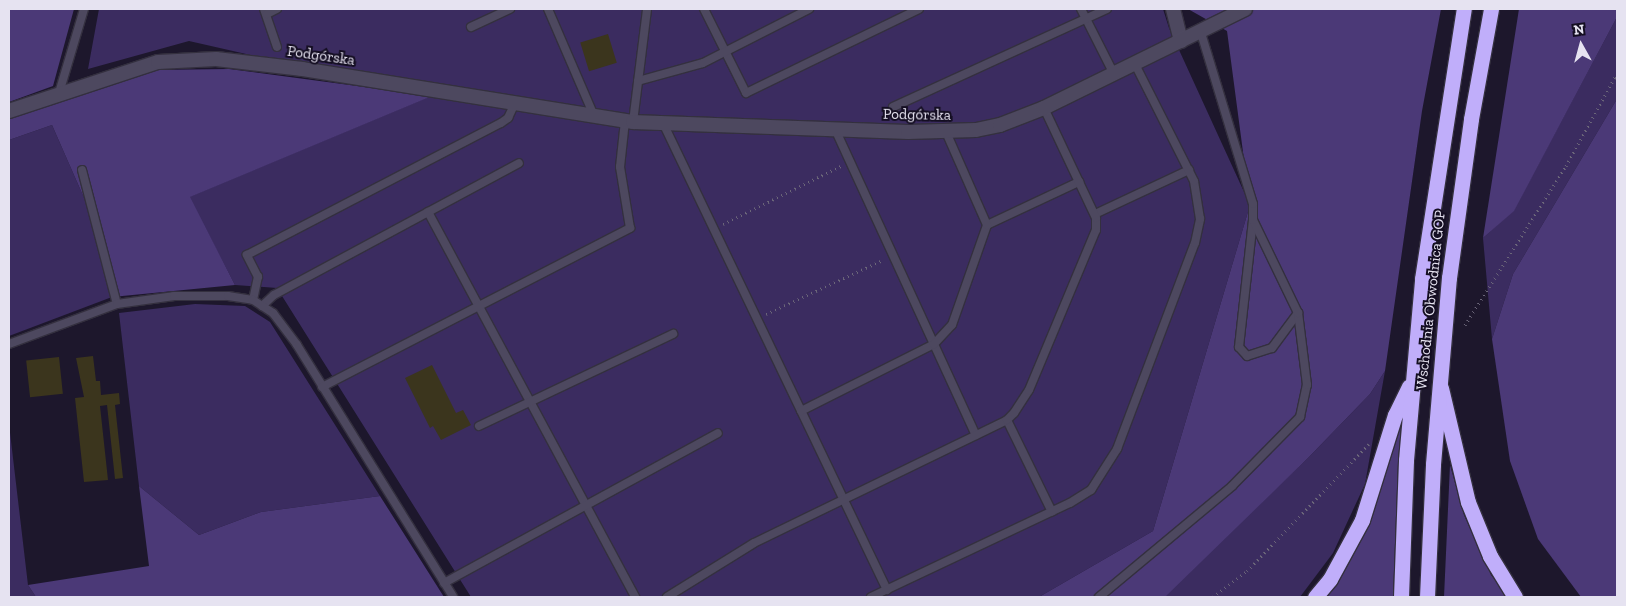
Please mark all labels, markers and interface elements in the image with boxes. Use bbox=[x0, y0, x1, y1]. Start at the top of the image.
north arrow bbox=[1556, 20, 1606, 70]
text: N bbox=[1573, 21, 1585, 39]
street label: Podgórska bbox=[286, 42, 356, 70]
street label: Podgórska bbox=[883, 105, 951, 125]
street label: Wschodnia Obwodnica GOP bbox=[1413, 209, 1449, 391]

